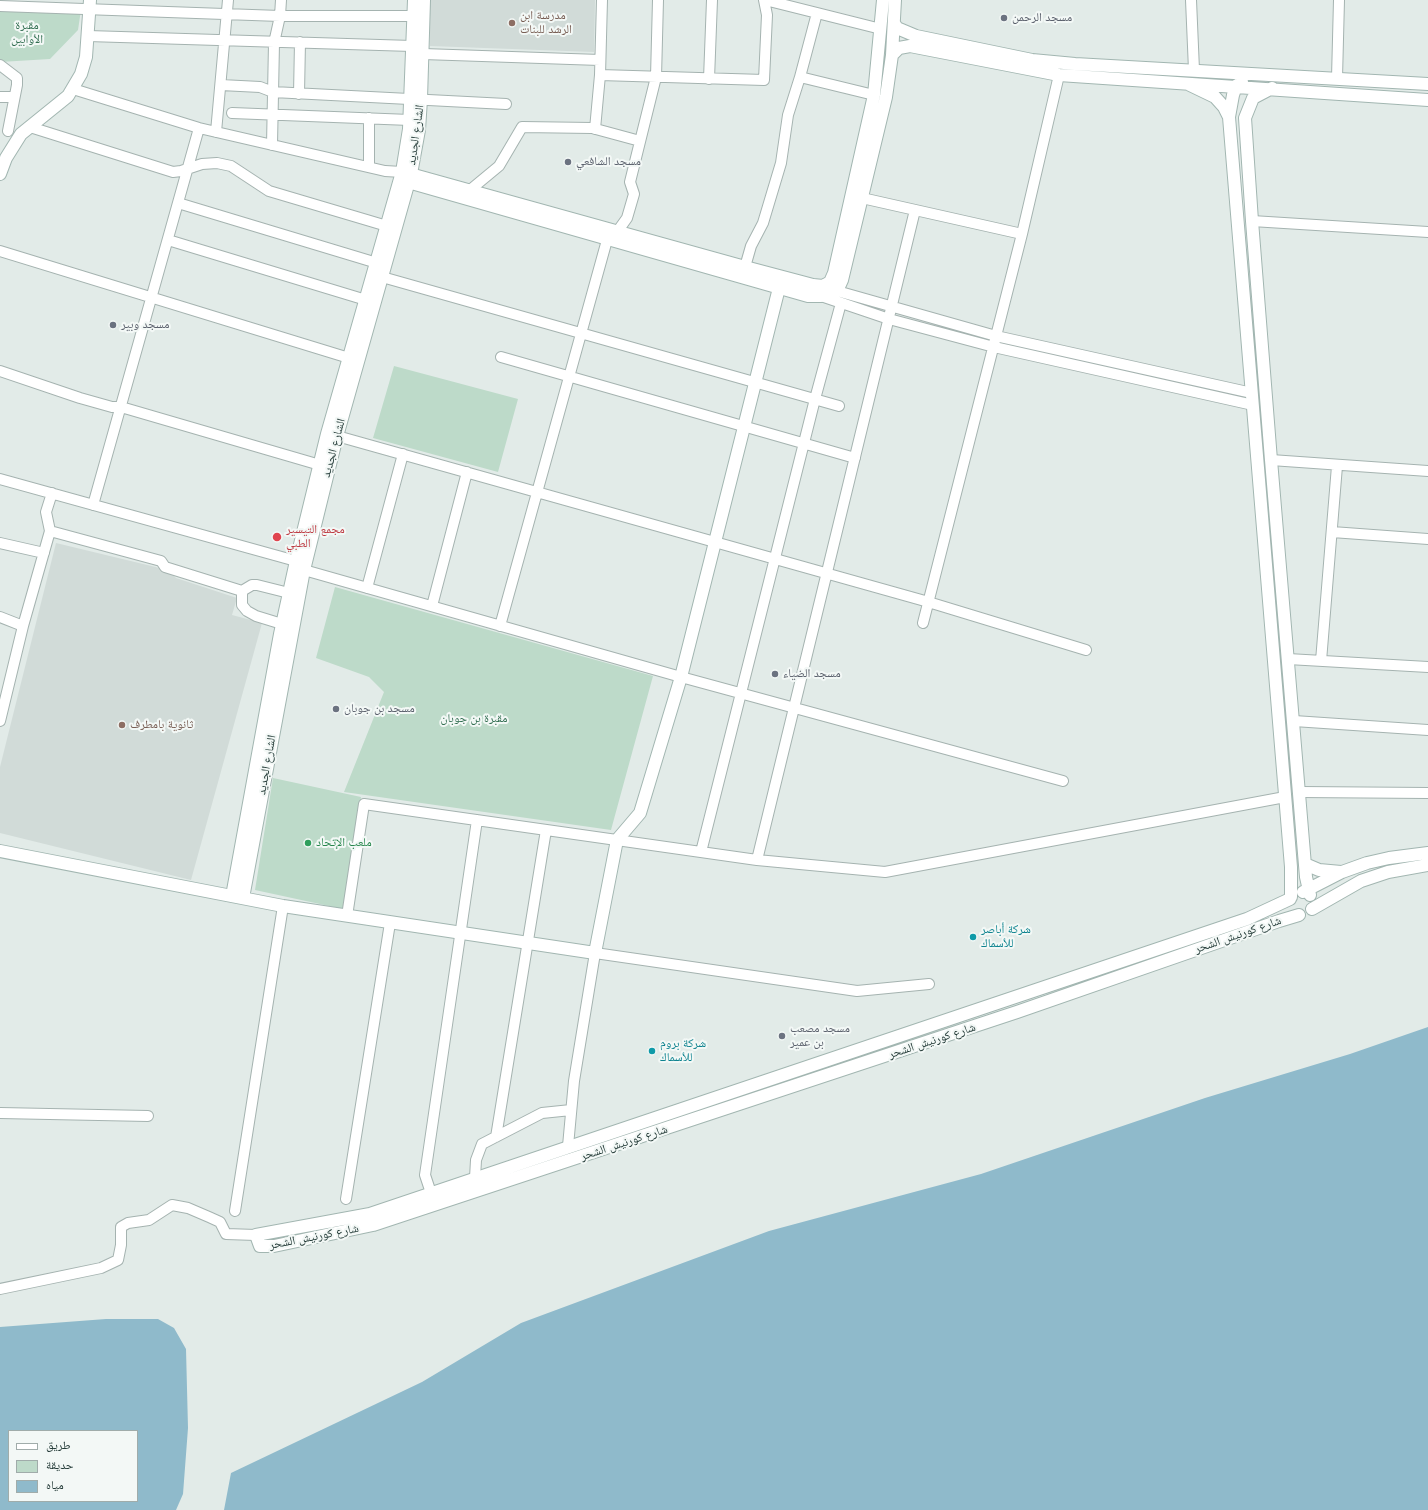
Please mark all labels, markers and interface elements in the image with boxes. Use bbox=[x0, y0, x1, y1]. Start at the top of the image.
place label: مدرسة ابن الرشد للبنات bbox=[520, 9, 572, 37]
place label: مسجد الرحمن bbox=[1012, 11, 1072, 25]
marker: مسجد الرحمن bbox=[999, 13, 1009, 23]
marker: مدرسة ابن الرشد للبنات bbox=[507, 18, 517, 28]
park label: مقبرة الأوابين bbox=[11, 19, 43, 47]
street label: الشارع الجديد bbox=[405, 104, 427, 166]
place label: مسجد الشافعي bbox=[576, 155, 641, 169]
marker: مسجد الشافعي bbox=[563, 157, 573, 167]
place label: مسجد وبير bbox=[121, 318, 170, 332]
marker: مسجد وبير bbox=[108, 320, 118, 330]
street label: الشارع الجديد bbox=[319, 417, 349, 479]
place label: مجمع التيسير الطبي bbox=[286, 523, 345, 551]
marker: مجمع التيسير الطبي bbox=[271, 531, 283, 543]
place label: مسجد الضياء bbox=[783, 667, 841, 681]
marker: مسجد الضياء bbox=[770, 669, 780, 679]
place label: مسجد بن جوبان bbox=[344, 702, 415, 716]
marker: مسجد بن جوبان bbox=[331, 704, 341, 714]
park label: مقبرة بن جوبان bbox=[441, 712, 507, 726]
place label: ثانوية بامطرف bbox=[130, 718, 193, 732]
marker: ثانوية بامطرف bbox=[117, 720, 127, 730]
street label: الشارع الجديد bbox=[255, 734, 279, 796]
place label: ملعب الإتحاد bbox=[316, 836, 372, 850]
marker: ملعب الإتحاد bbox=[303, 838, 313, 848]
street label: شارع كورنيش الشحر bbox=[1193, 913, 1283, 957]
place label: شركة أباصر للأسماك bbox=[981, 923, 1031, 951]
marker: شركة أباصر للأسماك bbox=[968, 932, 978, 942]
street label: شارع كورنيش الشحر bbox=[887, 1020, 977, 1062]
place label: مسجد مصعب بن عمير bbox=[790, 1022, 850, 1050]
marker: مسجد مصعب بن عمير bbox=[777, 1031, 787, 1041]
place label: شركة بروم للأسماك bbox=[660, 1037, 706, 1065]
marker: شركة بروم للأسماك bbox=[647, 1046, 657, 1056]
street label: شارع كورنيش الشحر bbox=[579, 1122, 669, 1164]
street label: شارع كورنيش الشحر bbox=[268, 1221, 360, 1253]
legend bbox=[8, 1430, 138, 1502]
text: طريق bbox=[46, 1438, 71, 1452]
text: حديقة bbox=[46, 1458, 74, 1472]
text: مياه bbox=[46, 1478, 64, 1492]

